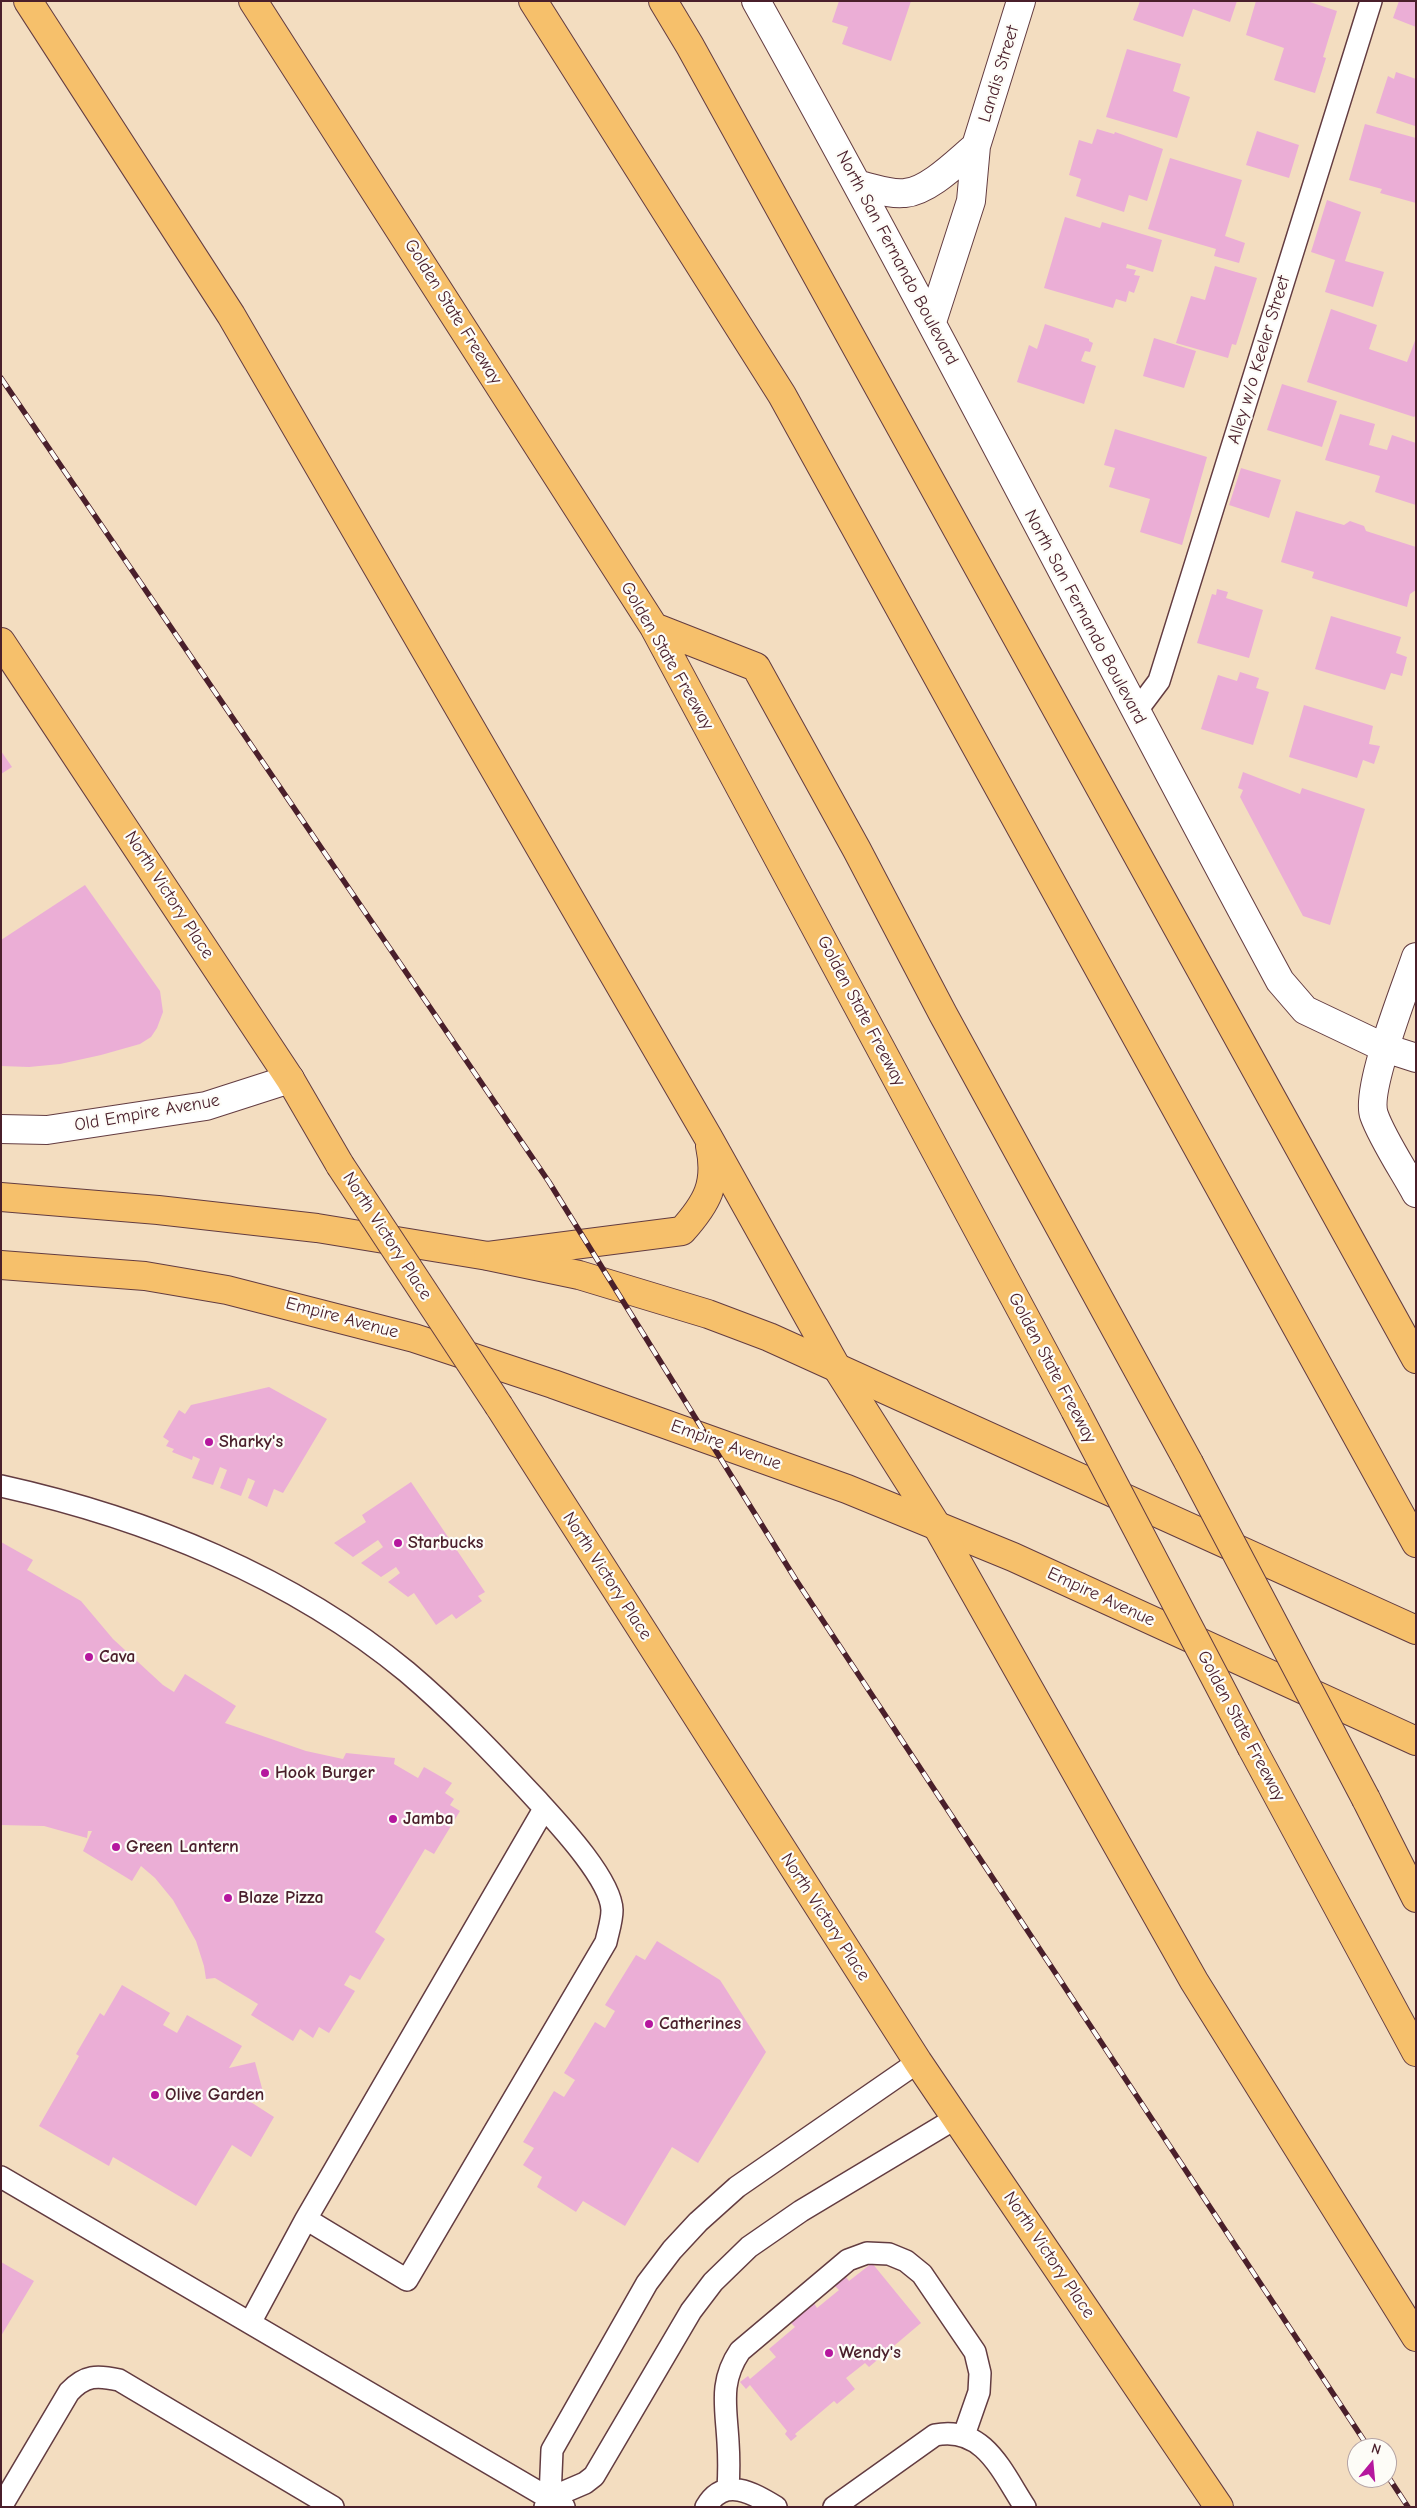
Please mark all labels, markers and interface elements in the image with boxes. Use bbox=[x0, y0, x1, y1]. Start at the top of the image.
street label: Landis Street bbox=[974, 23, 1024, 125]
street label: North San Fernando Boulevard bbox=[831, 147, 963, 369]
street label: Golden State Freeway bbox=[399, 235, 507, 389]
street label: Alley w/o Keeler Street bbox=[1223, 273, 1295, 447]
street label: North San Fernando Boulevard bbox=[1019, 506, 1151, 728]
street label: Golden State Freeway bbox=[616, 578, 718, 734]
street label: North Victory Place bbox=[120, 827, 218, 963]
street label: Golden State Freeway bbox=[812, 932, 910, 1090]
street label: Old Empire Avenue bbox=[73, 1090, 221, 1136]
street label: North Victory Place bbox=[338, 1168, 436, 1304]
street label: Golden State Freeway bbox=[1003, 1289, 1101, 1447]
street label: Empire Avenue bbox=[283, 1293, 401, 1343]
street label: Empire Avenue bbox=[668, 1415, 784, 1475]
place label: Sharky's bbox=[219, 1431, 283, 1453]
marker: Sharky's bbox=[203, 1436, 215, 1448]
street label: North Victory Place bbox=[558, 1508, 656, 1644]
place label: Starbucks bbox=[408, 1532, 483, 1554]
marker: Starbucks bbox=[392, 1537, 404, 1549]
street label: Empire Avenue bbox=[1044, 1563, 1158, 1631]
place label: Cava bbox=[99, 1646, 135, 1668]
street label: Golden State Freeway bbox=[1192, 1647, 1290, 1805]
marker: Cava bbox=[83, 1651, 95, 1663]
place label: Hook Burger bbox=[275, 1762, 375, 1784]
marker: Hook Burger bbox=[259, 1767, 271, 1779]
place label: Jamba bbox=[403, 1808, 454, 1830]
marker: Jamba bbox=[387, 1813, 399, 1825]
place label: Green Lantern bbox=[126, 1836, 239, 1858]
marker: Green Lantern bbox=[110, 1841, 122, 1853]
street label: North Victory Place bbox=[776, 1849, 874, 1985]
place label: Blaze Pizza bbox=[238, 1887, 324, 1909]
marker: Blaze Pizza bbox=[222, 1892, 234, 1904]
place label: Catherines bbox=[659, 2013, 741, 2035]
marker: Catherines bbox=[643, 2018, 655, 2030]
place label: Olive Garden bbox=[165, 2084, 264, 2106]
marker: Olive Garden bbox=[149, 2089, 161, 2101]
street label: North Victory Place bbox=[999, 2188, 1099, 2322]
place label: Wendy's bbox=[839, 2342, 901, 2364]
marker: Wendy's bbox=[823, 2347, 835, 2359]
north arrow bbox=[1347, 2438, 1397, 2488]
text: N bbox=[1369, 2440, 1383, 2459]

